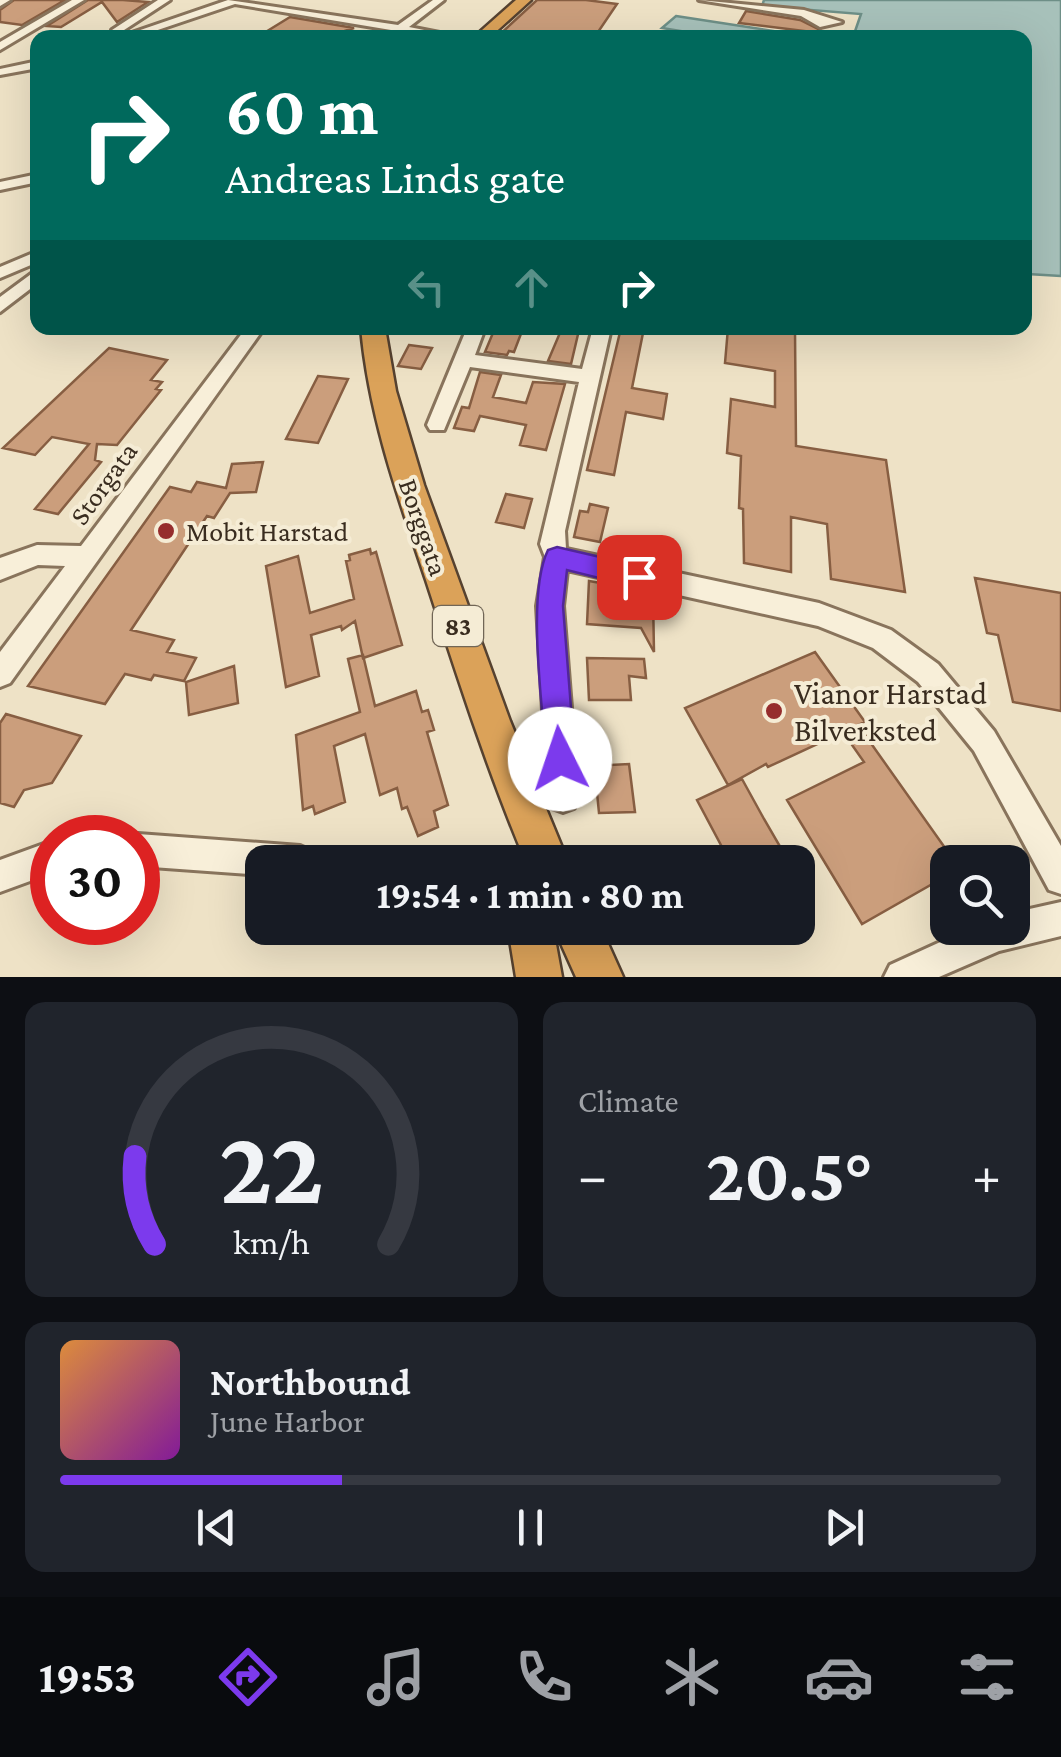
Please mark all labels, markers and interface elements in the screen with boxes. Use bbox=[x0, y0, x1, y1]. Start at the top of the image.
icon: right bbox=[60, 70, 190, 200]
text: 60 m bbox=[225, 71, 378, 149]
text: Andreas Linds gate bbox=[225, 153, 565, 203]
icon: left bbox=[399, 260, 454, 315]
icon: ahead bbox=[504, 260, 559, 315]
icon: right bbox=[609, 260, 664, 315]
street label: Storgata bbox=[63, 436, 144, 530]
street label: Borggata bbox=[392, 475, 455, 580]
place label: Mobit Harstad bbox=[186, 516, 349, 547]
marker: Mobit Harstad bbox=[155, 520, 177, 542]
pin bbox=[597, 535, 682, 620]
icon: arrive bbox=[612, 550, 667, 605]
road number: 83 bbox=[433, 606, 483, 646]
place label: Vianor Harstad Bilverksted bbox=[794, 675, 987, 748]
marker: Vianor Harstad Bilverksted bbox=[763, 700, 785, 722]
position arrow bbox=[508, 707, 612, 811]
speed limit sign: 30 bbox=[30, 815, 160, 945]
map controls bbox=[930, 845, 1030, 945]
button: search bbox=[930, 845, 1030, 945]
text: 19:54 · 1 min · 80 m bbox=[376, 874, 684, 916]
text: Climate bbox=[578, 1083, 679, 1119]
text: 22 bbox=[219, 1109, 324, 1224]
text: 20.5° bbox=[706, 1133, 873, 1216]
text: − bbox=[578, 1145, 607, 1206]
text: + bbox=[972, 1145, 1001, 1206]
text: km/h bbox=[233, 1222, 310, 1262]
text: Northbound bbox=[210, 1361, 411, 1403]
text: June Harbor bbox=[210, 1403, 365, 1439]
icon: previous bbox=[189, 1500, 244, 1555]
icon: pause bbox=[503, 1500, 558, 1555]
icon: next bbox=[817, 1500, 872, 1555]
icon: directions bbox=[213, 1642, 283, 1712]
icon: music bbox=[361, 1642, 431, 1712]
icon: phone bbox=[509, 1642, 579, 1712]
icon: climate bbox=[657, 1642, 727, 1712]
icon: car bbox=[804, 1642, 874, 1712]
icon: filters bbox=[952, 1642, 1022, 1712]
text: 19:53 bbox=[39, 1652, 136, 1702]

